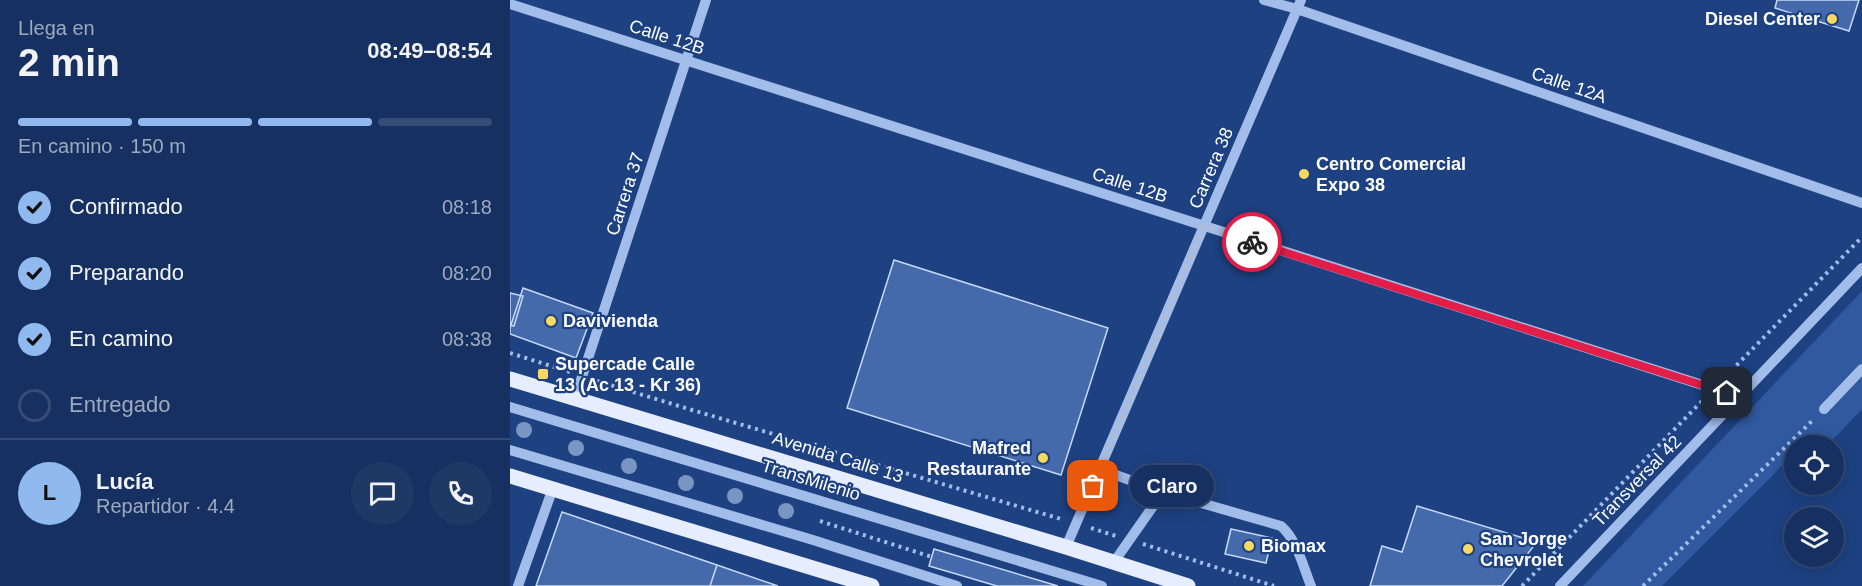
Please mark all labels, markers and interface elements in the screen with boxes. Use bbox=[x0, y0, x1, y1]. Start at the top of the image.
place label: Diesel Center bbox=[1705, 9, 1820, 29]
marker: Diesel Center bbox=[1825, 12, 1839, 26]
street label: Calle 12B bbox=[627, 15, 707, 59]
text: Llega en bbox=[18, 17, 95, 39]
text: 08:49–08:54 bbox=[367, 38, 492, 63]
text: 2 min bbox=[18, 41, 120, 84]
street label: Calle 12A bbox=[1529, 63, 1609, 107]
street label: Carrera 38 bbox=[1185, 124, 1237, 212]
text: En camino · 150 m bbox=[18, 135, 186, 157]
street label: Carrera 37 bbox=[602, 150, 648, 238]
place label: Centro Comercial Expo 38 bbox=[1316, 154, 1466, 195]
street label: Calle 12B bbox=[1090, 163, 1170, 207]
marker: Centro Comercial Expo 38 bbox=[1297, 167, 1311, 181]
icon: check bbox=[18, 191, 51, 224]
text: Confirmado bbox=[69, 194, 183, 219]
text: 08:18 bbox=[442, 196, 492, 218]
courier bbox=[1222, 212, 1282, 272]
icon: bike bbox=[1236, 226, 1269, 259]
icon: check bbox=[18, 257, 51, 290]
text: Preparando bbox=[69, 260, 184, 285]
text: 08:20 bbox=[442, 262, 492, 284]
place label: Davivienda bbox=[563, 311, 659, 331]
marker: Davivienda bbox=[544, 314, 558, 328]
icon: check bbox=[18, 323, 51, 356]
text: En camino bbox=[69, 326, 173, 351]
text: 08:38 bbox=[442, 328, 492, 350]
place label: Supercade Calle 13 (Ac 13 - Kr 36) bbox=[555, 354, 701, 395]
marker: Supercade Calle 13 (Ac 13 - Kr 36) bbox=[536, 367, 550, 381]
pin bbox=[1701, 367, 1752, 418]
icon: home bbox=[1710, 376, 1743, 409]
text: Entregado bbox=[69, 392, 171, 417]
street label: Avenida Calle 13 bbox=[770, 428, 906, 486]
street label: Transversal 42 bbox=[1589, 431, 1685, 531]
map controls bbox=[1784, 435, 1844, 567]
button: locate bbox=[1784, 435, 1844, 495]
place label: Mafred Restaurante bbox=[927, 438, 1031, 479]
marker: Mafred Restaurante bbox=[1036, 451, 1050, 465]
street label: TransMilenio bbox=[759, 455, 863, 505]
pin bbox=[1067, 460, 1118, 511]
button: chat bbox=[351, 462, 414, 525]
button: phone bbox=[429, 462, 492, 525]
callout: Claro bbox=[1129, 465, 1213, 507]
text: Lucía bbox=[96, 469, 153, 494]
icon: bag bbox=[1076, 469, 1109, 502]
text: Claro bbox=[1146, 475, 1198, 497]
text: L bbox=[43, 480, 56, 505]
text: Repartidor · 4.4 bbox=[96, 495, 235, 517]
button: layers bbox=[1784, 507, 1844, 567]
place label: San Jorge Chevrolet bbox=[1480, 529, 1567, 570]
place label: Biomax bbox=[1261, 536, 1326, 556]
marker: Biomax bbox=[1242, 539, 1256, 553]
marker: San Jorge Chevrolet bbox=[1461, 542, 1475, 556]

